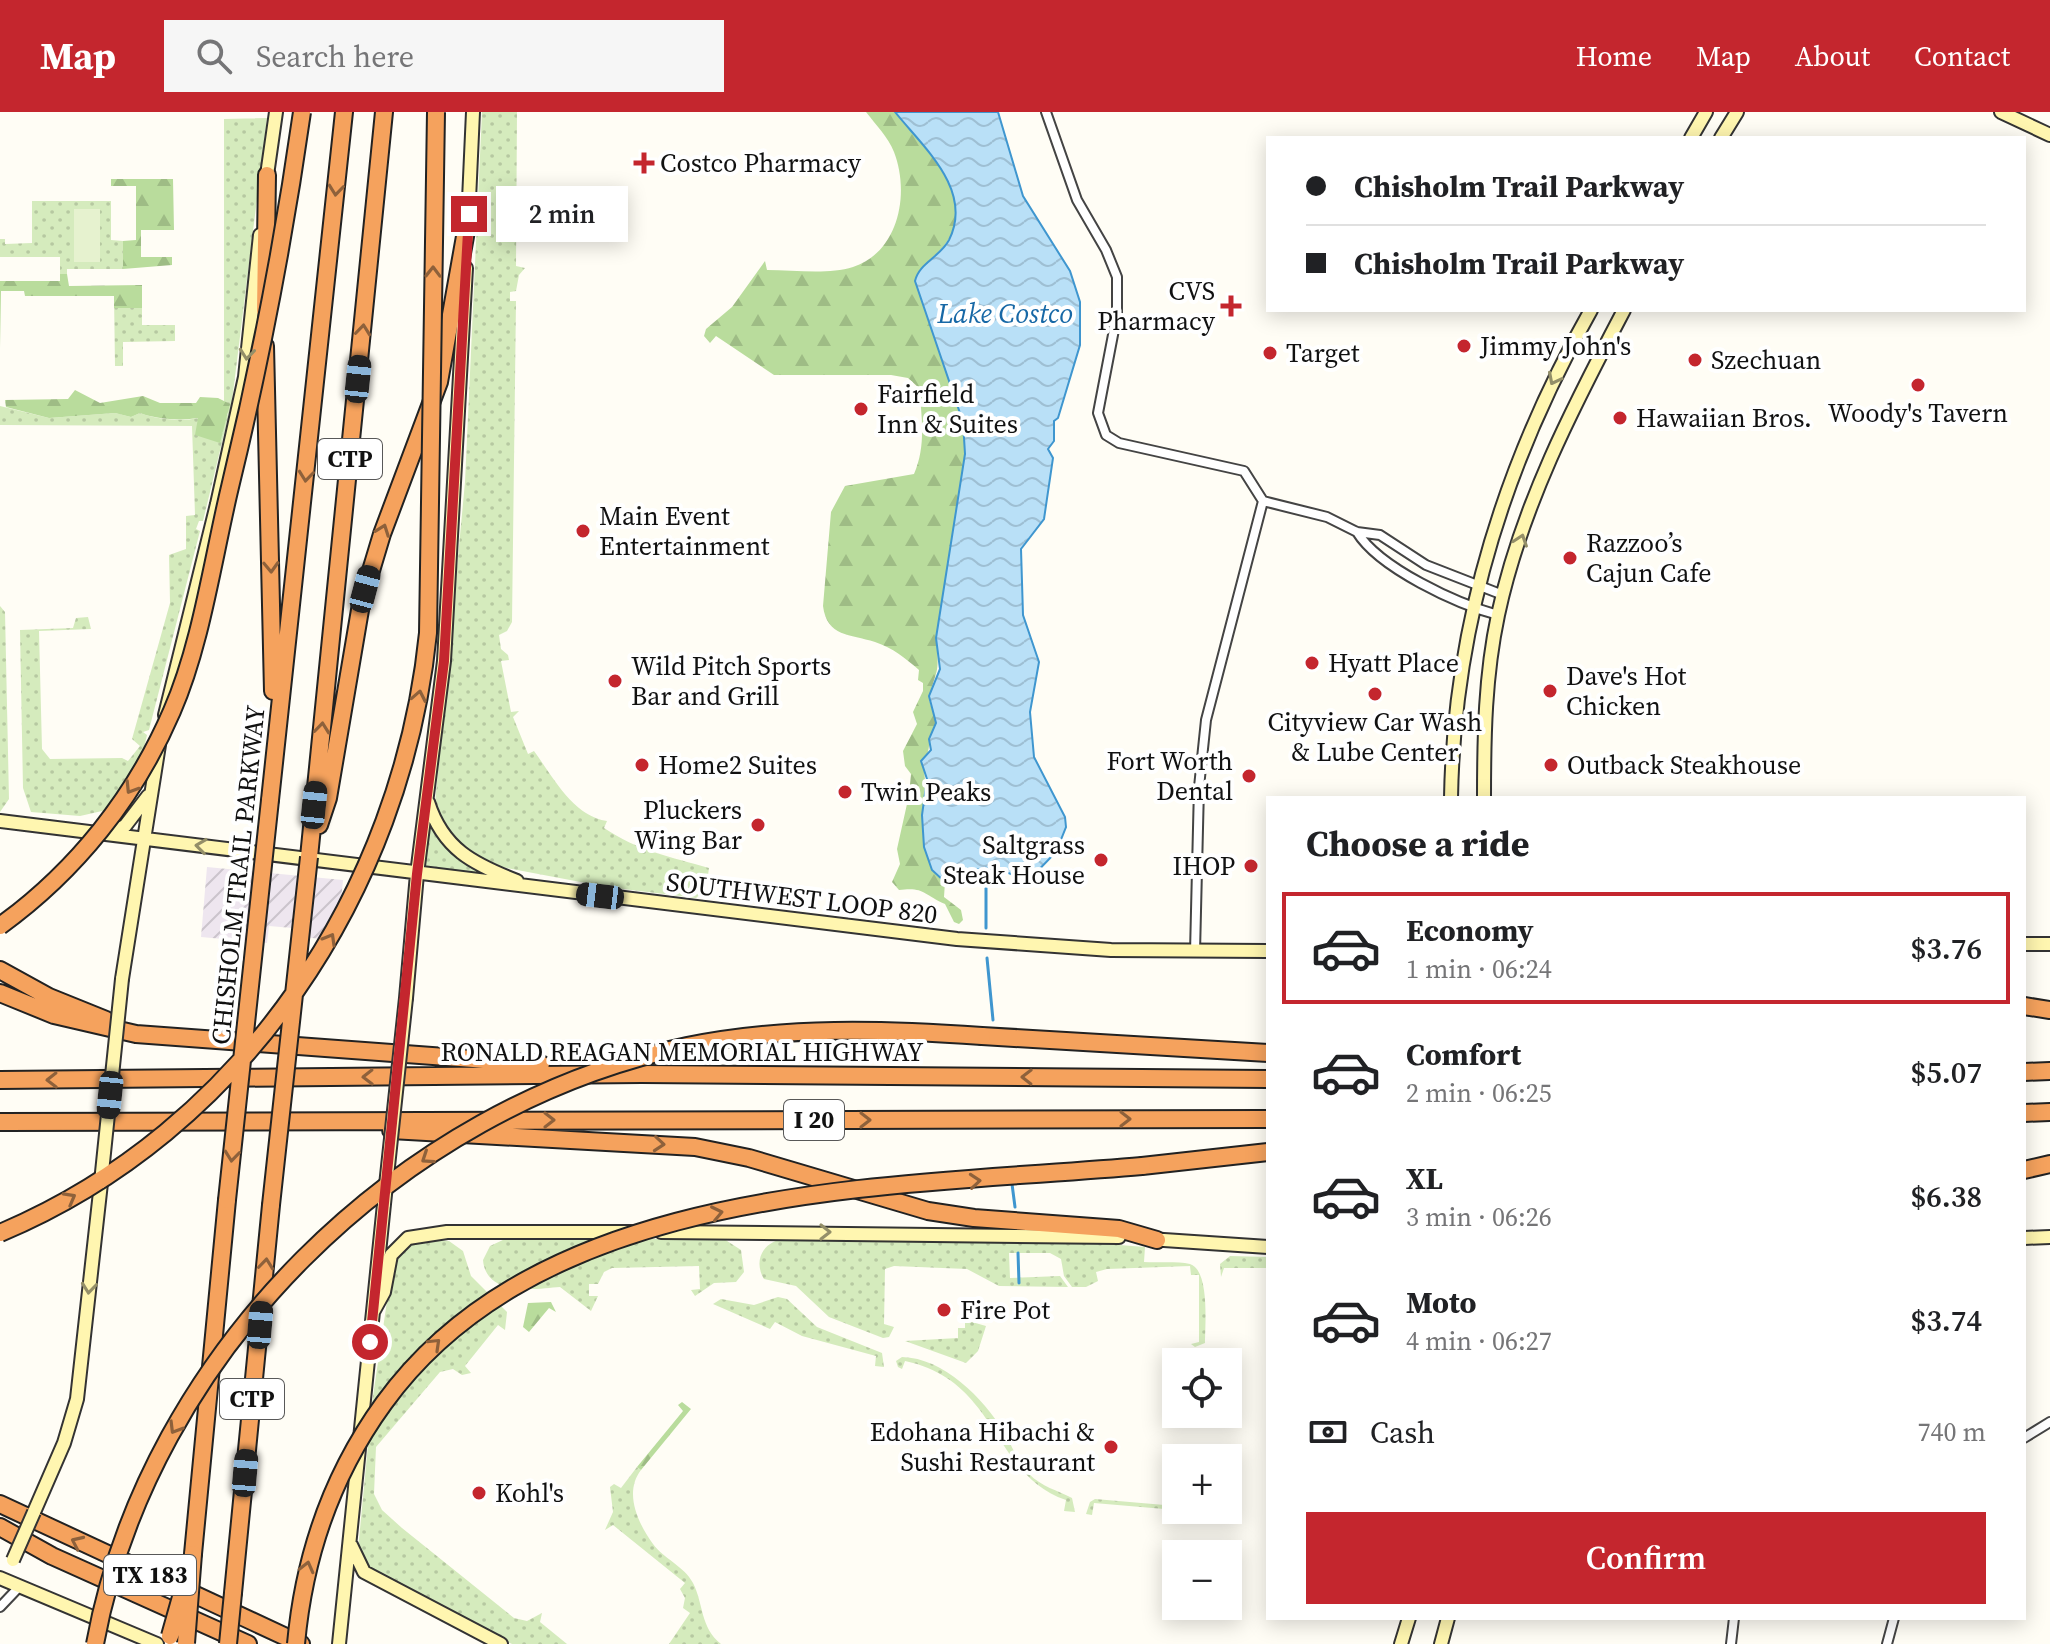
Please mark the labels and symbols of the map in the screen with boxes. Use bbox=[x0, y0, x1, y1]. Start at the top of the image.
place label: Costco Pharmacy bbox=[660, 145, 862, 181]
marker: Costco Pharmacy bbox=[635, 154, 653, 172]
one-way arrow bbox=[328, 184, 345, 197]
callout: 2 min bbox=[497, 186, 629, 242]
route end bbox=[451, 196, 487, 232]
one-way arrow bbox=[425, 265, 442, 278]
place label: CVS Pharmacy bbox=[1097, 273, 1216, 339]
water label: Lake Costco bbox=[936, 294, 1073, 332]
marker: CVS Pharmacy bbox=[1222, 297, 1240, 315]
one-way arrow bbox=[354, 323, 371, 336]
place label: Jimmy John's bbox=[1479, 328, 1631, 364]
place label: Target bbox=[1286, 335, 1360, 371]
marker: Jimmy John's bbox=[1455, 337, 1473, 355]
place label: Szechuan bbox=[1711, 342, 1821, 378]
marker: Target bbox=[1261, 344, 1279, 362]
one-way arrow bbox=[239, 348, 256, 361]
marker: Szechuan bbox=[1686, 351, 1704, 369]
car bbox=[344, 354, 372, 404]
one-way arrow bbox=[1549, 370, 1564, 385]
place label: Fairfield Inn & Suites bbox=[877, 376, 1018, 442]
marker: Woody's Tavern bbox=[1909, 376, 1927, 394]
place label: Woody's Tavern bbox=[1828, 395, 2008, 431]
marker: Fairfield Inn & Suites bbox=[852, 400, 870, 418]
place label: Hawaiian Bros. bbox=[1636, 400, 1812, 436]
marker: Hawaiian Bros. bbox=[1611, 409, 1629, 427]
road number: CTP bbox=[318, 439, 382, 479]
one-way arrow bbox=[297, 470, 314, 483]
place label: Main Event Entertainment bbox=[599, 498, 770, 564]
marker: Main Event Entertainment bbox=[574, 522, 592, 540]
one-way arrow bbox=[373, 524, 390, 538]
place label: Razzoo’s Cajun Cafe bbox=[1586, 525, 1712, 591]
one-way arrow bbox=[1512, 534, 1528, 548]
marker: Razzoo’s Cajun Cafe bbox=[1561, 549, 1579, 567]
one-way arrow bbox=[262, 561, 279, 574]
car bbox=[347, 563, 383, 615]
place label: Hyatt Place bbox=[1328, 645, 1459, 681]
place label: Wild Pitch Sports Bar and Grill bbox=[631, 648, 831, 714]
marker: Hyatt Place bbox=[1303, 654, 1321, 672]
place label: Dave's Hot Chicken bbox=[1566, 658, 1687, 724]
marker: Wild Pitch Sports Bar and Grill bbox=[606, 672, 624, 690]
marker: Dave's Hot Chicken bbox=[1541, 682, 1559, 700]
marker: Cityview Car Wash & Lube Center bbox=[1366, 685, 1384, 703]
one-way arrow bbox=[410, 689, 427, 703]
street label: CHISHOLM TRAIL PARKWAY bbox=[202, 703, 274, 1046]
place label: Cityview Car Wash & Lube Center bbox=[1268, 704, 1482, 770]
one-way arrow bbox=[314, 721, 331, 734]
place label: Fort Worth Dental bbox=[1107, 743, 1233, 809]
place label: Home2 Suites bbox=[658, 747, 817, 783]
place label: Outback Steakhouse bbox=[1567, 747, 1801, 783]
marker: Home2 Suites bbox=[633, 756, 651, 774]
marker: Outback Steakhouse bbox=[1542, 756, 1560, 774]
marker: Fort Worth Dental bbox=[1240, 767, 1258, 785]
place label: Twin Peaks bbox=[861, 774, 991, 810]
one-way arrow bbox=[125, 779, 140, 794]
car bbox=[300, 780, 328, 830]
marker: Twin Peaks bbox=[836, 783, 854, 801]
place label: Pluckers Wing Bar bbox=[634, 792, 742, 858]
marker: Pluckers Wing Bar bbox=[749, 816, 767, 834]
place label: Saltgrass Steak House bbox=[943, 827, 1085, 893]
one-way arrow bbox=[194, 838, 207, 855]
place label: IHOP bbox=[1172, 848, 1235, 884]
marker: Saltgrass Steak House bbox=[1092, 851, 1110, 869]
marker: IHOP bbox=[1242, 857, 1260, 875]
street label: SOUTHWEST LOOP 820 bbox=[664, 864, 940, 932]
car bbox=[575, 881, 625, 911]
one-way arrow bbox=[320, 933, 336, 948]
street label: RONALD REAGAN MEMORIAL HIGHWAY bbox=[440, 1034, 924, 1070]
one-way arrow bbox=[361, 1068, 374, 1085]
one-way arrow bbox=[1020, 1069, 1033, 1086]
car bbox=[96, 1070, 124, 1120]
one-way arrow bbox=[45, 1071, 58, 1089]
road number: I 20 bbox=[784, 1100, 844, 1140]
one-way arrow bbox=[1119, 1110, 1132, 1128]
one-way arrow bbox=[543, 1111, 556, 1129]
one-way arrow bbox=[859, 1111, 872, 1129]
one-way arrow bbox=[653, 1135, 666, 1152]
one-way arrow bbox=[421, 1149, 435, 1164]
one-way arrow bbox=[223, 1150, 240, 1163]
one-way arrow bbox=[969, 1172, 982, 1189]
one-way arrow bbox=[61, 1192, 75, 1208]
one-way arrow bbox=[710, 1205, 724, 1222]
one-way arrow bbox=[819, 1223, 832, 1241]
one-way arrow bbox=[257, 1257, 274, 1270]
one-way arrow bbox=[81, 1282, 98, 1295]
place label: Fire Pot bbox=[960, 1292, 1050, 1328]
car bbox=[246, 1300, 274, 1350]
marker: Fire Pot bbox=[935, 1301, 953, 1319]
route start bbox=[352, 1324, 388, 1360]
one-way arrow bbox=[425, 1339, 440, 1353]
road number: CTP bbox=[220, 1379, 284, 1419]
place label: Edohana Hibachi & Sushi Restaurant bbox=[870, 1414, 1096, 1480]
one-way arrow bbox=[169, 1419, 185, 1434]
marker: Edohana Hibachi & Sushi Restaurant bbox=[1102, 1438, 1120, 1456]
car bbox=[231, 1448, 259, 1498]
place label: Kohl's bbox=[495, 1475, 564, 1511]
marker: Kohl's bbox=[470, 1484, 488, 1502]
one-way arrow bbox=[71, 1536, 85, 1552]
road number: TX 183 bbox=[104, 1555, 196, 1595]
one-way arrow bbox=[298, 1561, 315, 1574]

